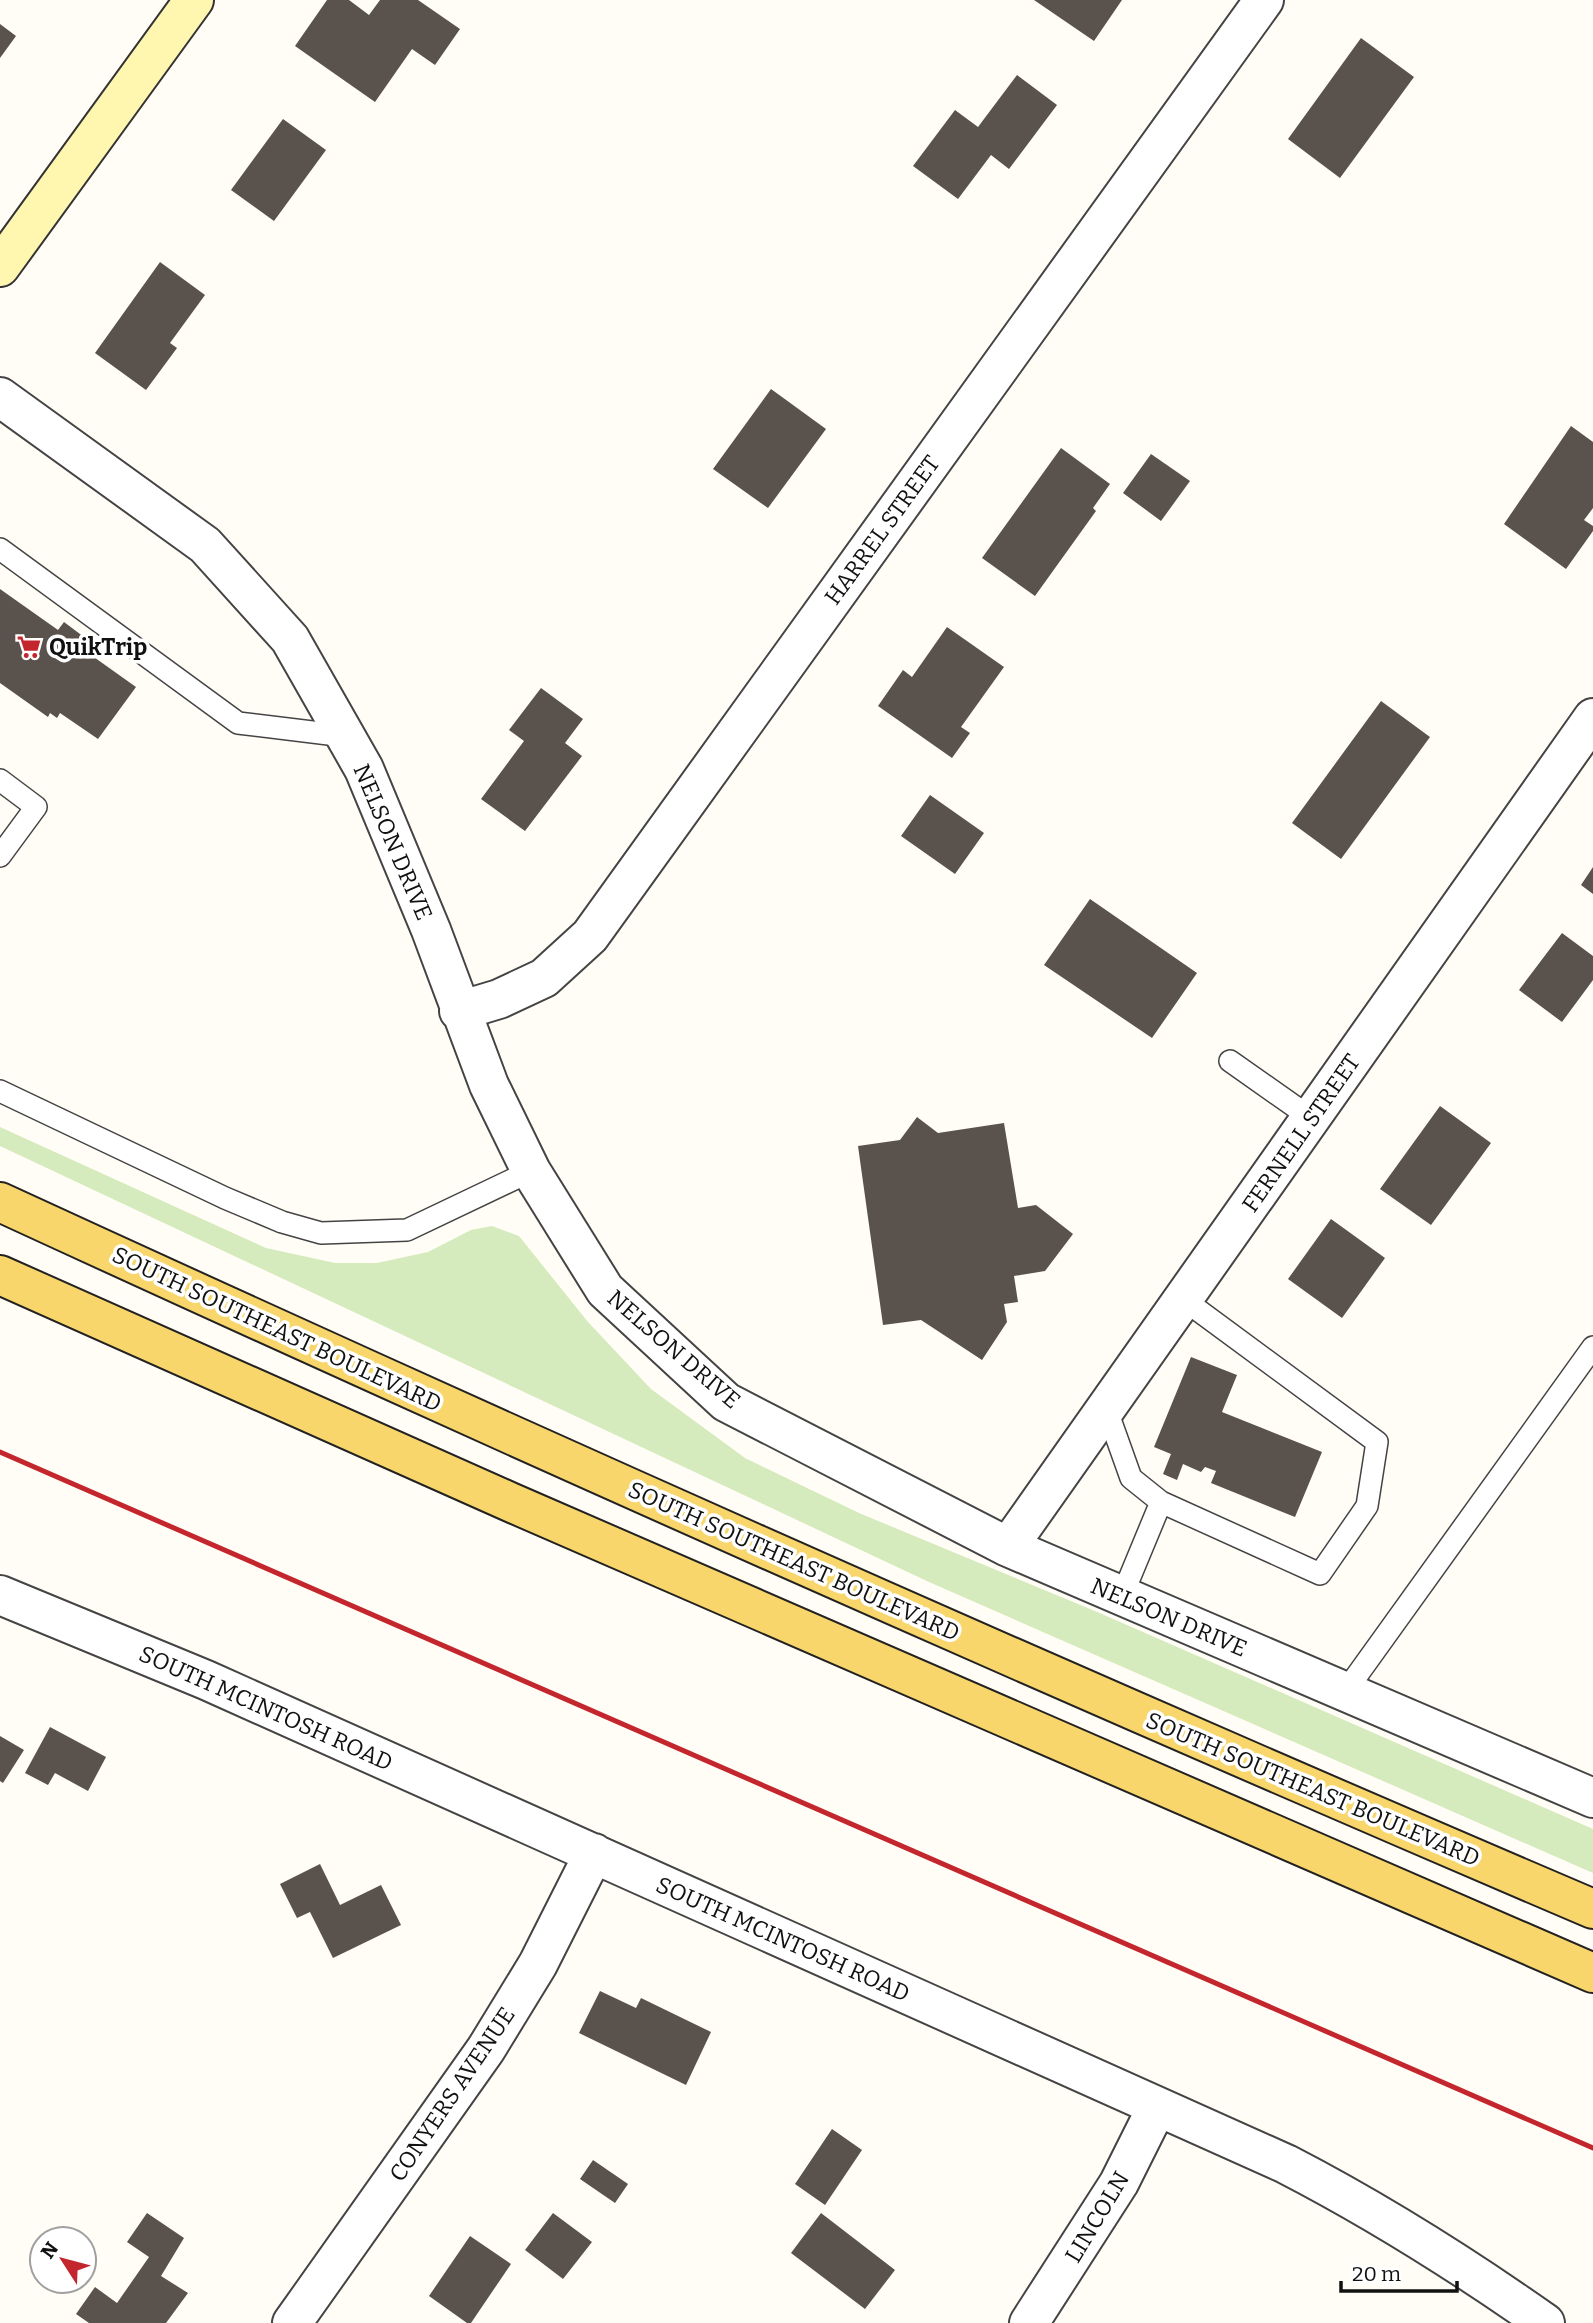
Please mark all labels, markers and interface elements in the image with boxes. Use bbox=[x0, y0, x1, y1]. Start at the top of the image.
street label: HARREL STREET bbox=[819, 450, 945, 610]
supermarket icon: QuikTrip bbox=[15, 633, 43, 661]
place label: QuikTrip bbox=[49, 633, 147, 661]
street label: NELSON DRIVE bbox=[348, 760, 438, 924]
street label: FERNELL STREET bbox=[1236, 1049, 1366, 1217]
street label: SOUTH SOUTHEAST BOULEVARD bbox=[108, 1240, 446, 1418]
street label: NELSON DRIVE bbox=[602, 1284, 746, 1414]
street label: SOUTH SOUTHEAST BOULEVARD bbox=[624, 1475, 964, 1647]
street label: NELSON DRIVE bbox=[1087, 1572, 1251, 1662]
street label: SOUTH MCINTOSH ROAD bbox=[135, 1639, 397, 1777]
street label: SOUTH SOUTHEAST BOULEVARD bbox=[1142, 1706, 1484, 1872]
street label: SOUTH MCINTOSH ROAD bbox=[652, 1870, 914, 2008]
street label: CONYERS AVENUE bbox=[383, 2001, 521, 2187]
street label: LINCOLN bbox=[1059, 2166, 1135, 2268]
north arrow bbox=[28, 2225, 98, 2295]
text: N bbox=[36, 2237, 63, 2263]
scale bar bbox=[1341, 2250, 1456, 2294]
text: 20 m bbox=[1352, 2261, 1401, 2287]

